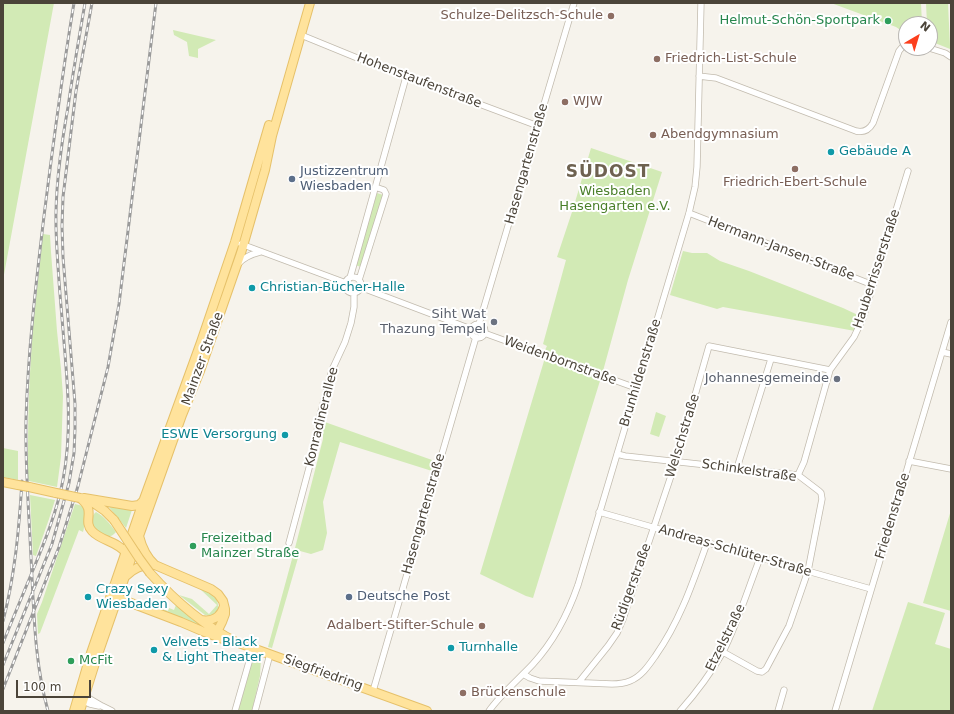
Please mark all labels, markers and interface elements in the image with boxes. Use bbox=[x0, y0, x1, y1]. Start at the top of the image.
place label: Schulze-Delitzsch-Schule bbox=[441, 8, 603, 24]
marker: Schulze-Delitzsch-Schule bbox=[606, 11, 616, 21]
place label: Helmut-Schön-Sportpark bbox=[719, 13, 880, 29]
marker: Helmut-Schön-Sportpark bbox=[883, 16, 893, 26]
north arrow bbox=[898, 16, 938, 56]
text: N bbox=[917, 19, 933, 35]
street label: Hohenstaufenstraße bbox=[354, 50, 484, 112]
place label: Friedrich-List-Schule bbox=[665, 51, 797, 67]
marker: Friedrich-List-Schule bbox=[652, 54, 662, 64]
place label: WJW bbox=[573, 94, 603, 110]
marker: WJW bbox=[560, 97, 570, 107]
street label: Hasengartenstraße bbox=[502, 102, 552, 226]
place label: Abendgymnasium bbox=[661, 127, 779, 143]
marker: Abendgymnasium bbox=[648, 130, 658, 140]
place label: Gebäude A bbox=[839, 144, 911, 160]
marker: Gebäude A bbox=[826, 147, 836, 157]
district label: SÜDOST bbox=[566, 163, 650, 183]
place label: Justizzentrum Wiesbaden bbox=[300, 164, 389, 195]
marker: Friedrich-Ebert-Schule bbox=[790, 164, 800, 174]
marker: Justizzentrum Wiesbaden bbox=[287, 174, 297, 184]
place label: Friedrich-Ebert-Schule bbox=[723, 175, 867, 191]
park label: Wiesbaden Hasengarten e.V. bbox=[559, 184, 671, 215]
street label: Hauberrisserstraße bbox=[850, 207, 904, 331]
street label: Hermann-Jansen-Straße bbox=[705, 214, 857, 284]
place label: Christian-Bücher-Halle bbox=[260, 280, 405, 296]
marker: Christian-Bücher-Halle bbox=[247, 283, 257, 293]
place label: Siht Wat Thazung Tempel bbox=[380, 307, 486, 338]
street label: Mainzer Straße bbox=[179, 310, 227, 408]
marker: Siht Wat Thazung Tempel bbox=[489, 317, 499, 327]
street label: Brunhildenstraße bbox=[617, 317, 665, 429]
street label: Weidenbornstraße bbox=[501, 333, 619, 389]
street label: Konradinerallee bbox=[302, 366, 342, 468]
place label: Johannesgemeinde bbox=[705, 371, 829, 387]
marker: Johannesgemeinde bbox=[832, 374, 842, 384]
street label: Welschstraße bbox=[663, 392, 703, 480]
place label: ESWE Versorgung bbox=[161, 427, 277, 443]
marker: ESWE Versorgung bbox=[280, 430, 290, 440]
street label: Hasengartenstraße bbox=[399, 452, 449, 576]
street label: Schinkelstraße bbox=[701, 457, 797, 485]
street label: Friedenstraße bbox=[872, 471, 914, 561]
street label: Andreas-Schlüter-Straße bbox=[657, 522, 813, 580]
place label: Freizeitbad Mainzer Straße bbox=[201, 531, 299, 562]
marker: Freizeitbad Mainzer Straße bbox=[188, 541, 198, 551]
street label: Rüdigerstraße bbox=[609, 541, 655, 633]
place label: Crazy Sexy Wiesbaden bbox=[96, 582, 168, 613]
place label: Deutsche Post bbox=[357, 589, 450, 605]
marker: Crazy Sexy Wiesbaden bbox=[83, 592, 93, 602]
marker: Deutsche Post bbox=[344, 592, 354, 602]
street label: Etzelstraße bbox=[703, 602, 749, 674]
place label: Adalbert-Stifter-Schule bbox=[327, 618, 474, 634]
marker: Adalbert-Stifter-Schule bbox=[477, 621, 487, 631]
place label: Velvets - Black & Light Theater bbox=[162, 635, 263, 666]
place label: Turnhalle bbox=[459, 640, 518, 656]
marker: Turnhalle bbox=[446, 643, 456, 653]
marker: Velvets - Black & Light Theater bbox=[149, 645, 159, 655]
street label: Siegfriedring bbox=[281, 651, 365, 695]
place label: McFit bbox=[79, 653, 113, 669]
marker: McFit bbox=[66, 656, 76, 666]
scale bar bbox=[18, 672, 93, 698]
text: 100 m bbox=[23, 680, 61, 694]
place label: Brückenschule bbox=[471, 685, 566, 701]
marker: Brückenschule bbox=[458, 688, 468, 698]

